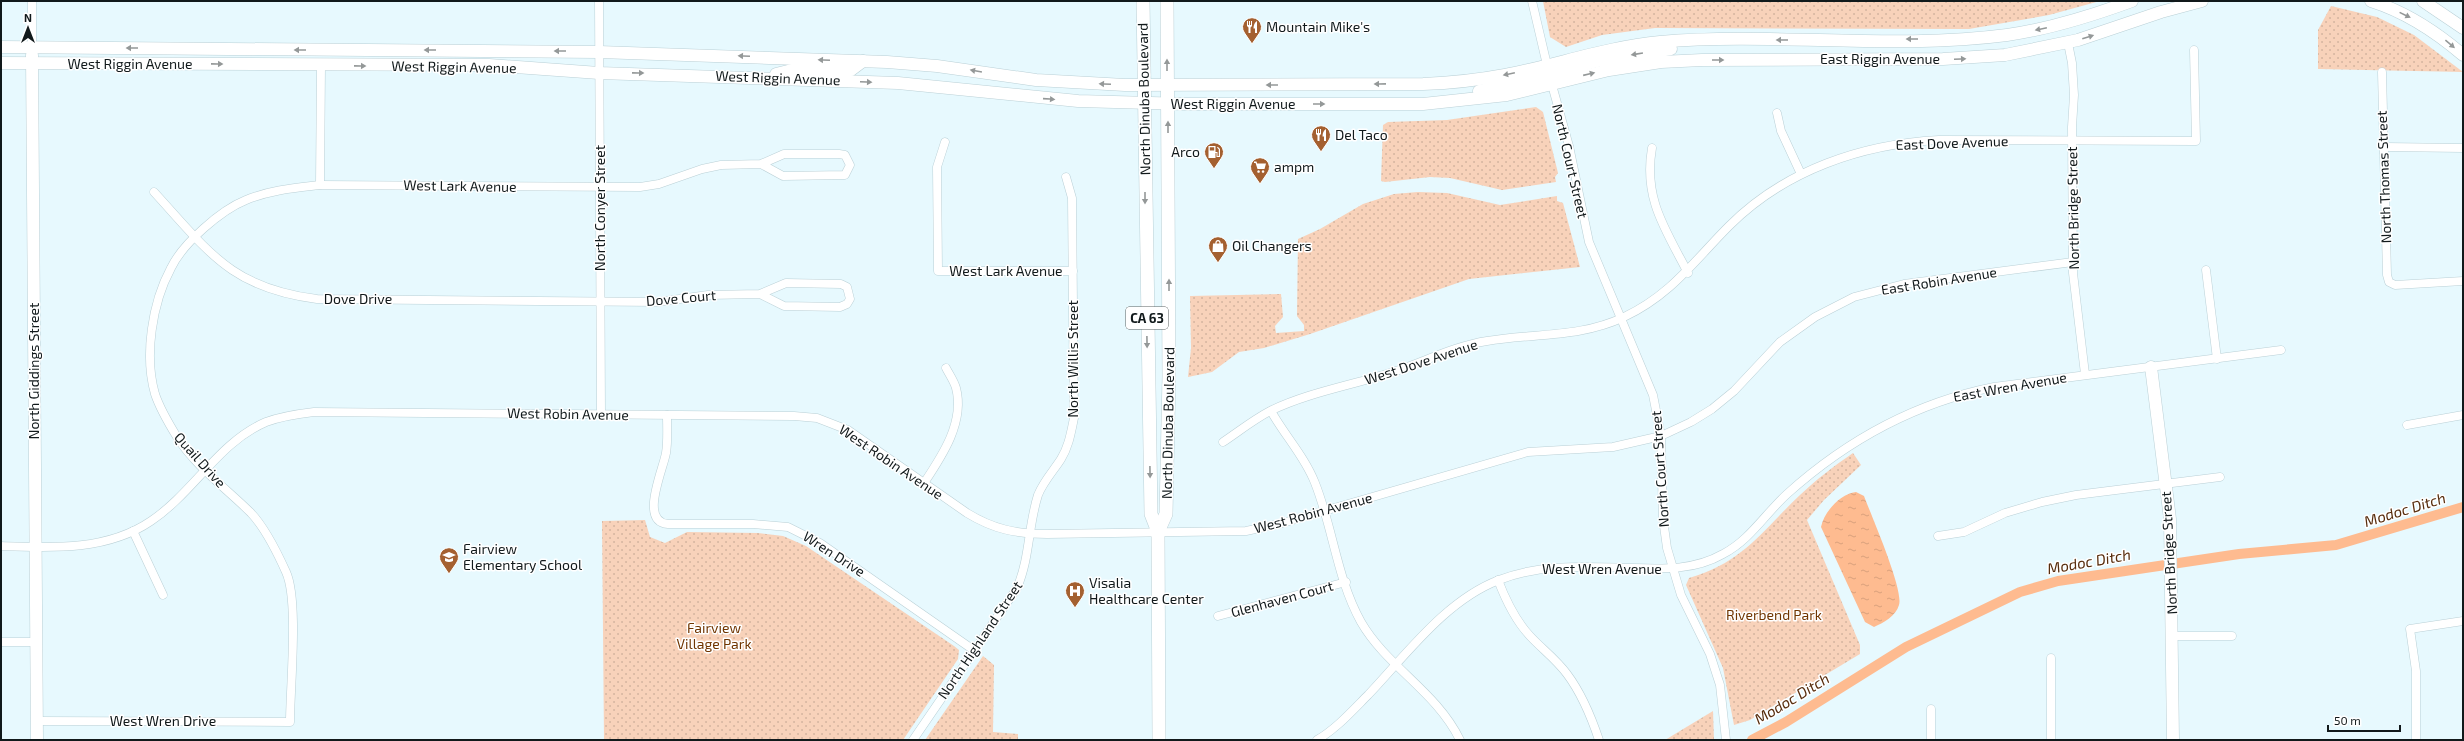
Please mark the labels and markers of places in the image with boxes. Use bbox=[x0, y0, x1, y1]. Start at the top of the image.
restaurant icon: Mountain Mike's bbox=[1241, 16, 1263, 44]
place label: Mountain Mike's bbox=[1266, 18, 1370, 35]
restaurant icon: Del Taco bbox=[1310, 124, 1332, 152]
place label: Del Taco bbox=[1335, 126, 1388, 143]
fuel station icon: Arco bbox=[1203, 141, 1225, 169]
place label: Arco bbox=[1171, 143, 1200, 160]
supermarket icon: ampm bbox=[1249, 156, 1271, 184]
place label: ampm bbox=[1274, 158, 1314, 175]
shop icon: Oil Changers bbox=[1207, 235, 1229, 263]
place label: Oil Changers bbox=[1232, 237, 1312, 254]
place label: Fairview Elementary School bbox=[463, 540, 583, 573]
school or university icon: Fairview Elementary School bbox=[438, 546, 460, 574]
place label: Visalia Healthcare Center bbox=[1089, 574, 1204, 607]
hospital icon: Visalia Healthcare Center bbox=[1064, 580, 1086, 608]

